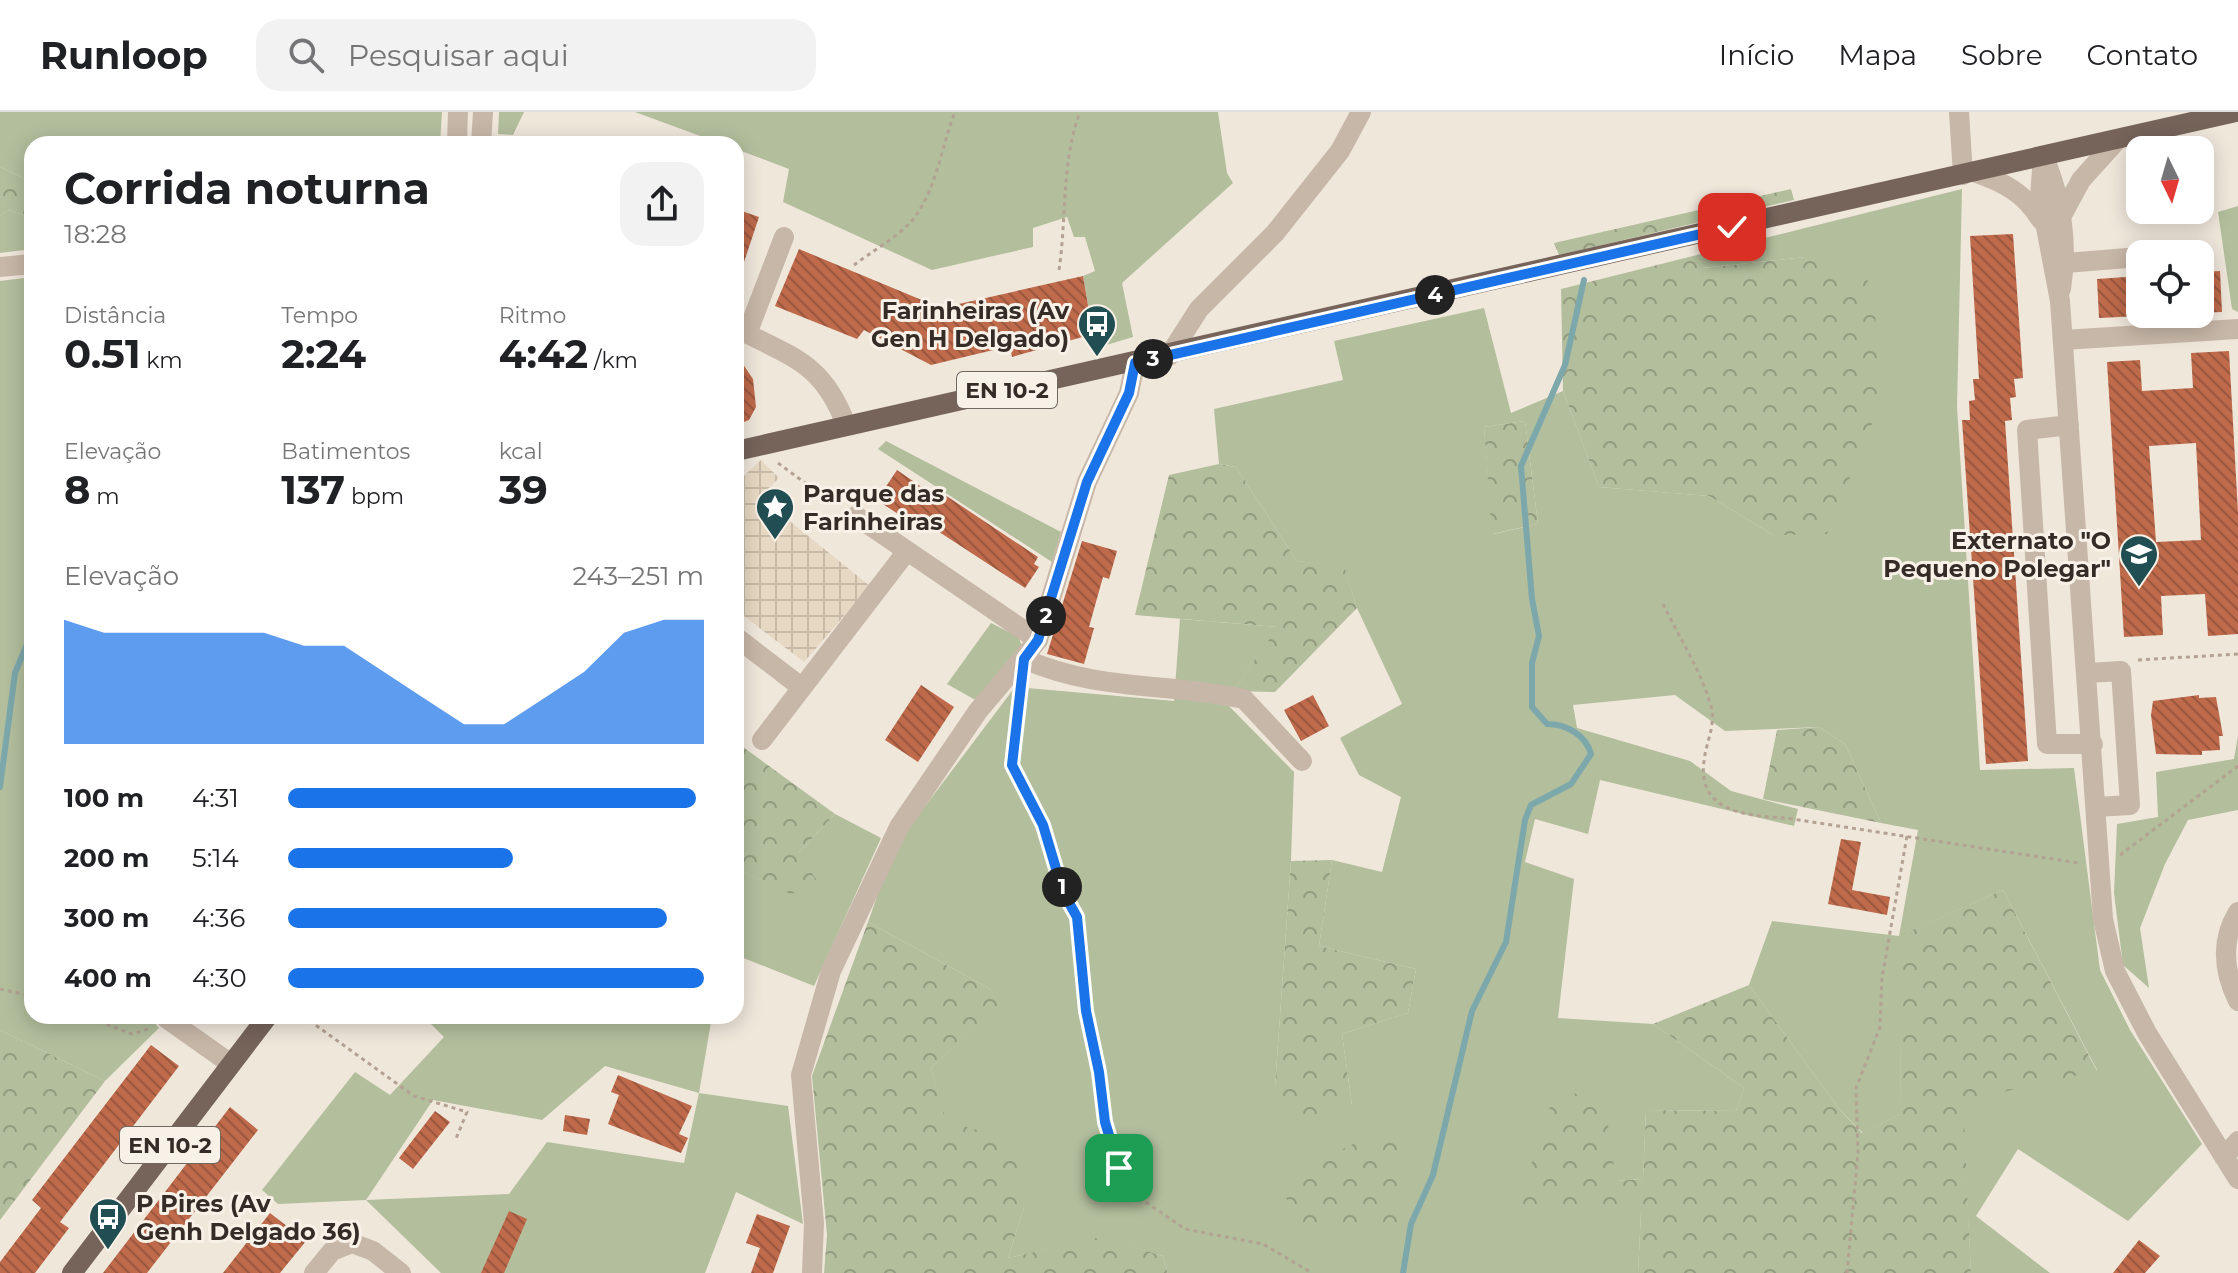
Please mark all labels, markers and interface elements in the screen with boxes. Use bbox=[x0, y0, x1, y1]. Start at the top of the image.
search box bbox=[256, 19, 816, 91]
text: Runloop bbox=[40, 32, 208, 79]
icon: search bbox=[284, 33, 328, 77]
text: Pesquisar aqui bbox=[348, 37, 569, 74]
text: Início bbox=[1719, 38, 1794, 72]
text: Mapa bbox=[1838, 38, 1917, 72]
text: Sobre bbox=[1961, 38, 2043, 72]
text: Contato bbox=[2087, 38, 2198, 72]
north arrow bbox=[2126, 136, 2214, 224]
map controls bbox=[2126, 136, 2214, 328]
text: Corrida noturna bbox=[64, 161, 430, 215]
button: share bbox=[620, 162, 704, 246]
pin bbox=[1698, 193, 1766, 261]
icon: check bbox=[1710, 205, 1754, 249]
text: 18:28 bbox=[64, 218, 127, 250]
button: locate bbox=[2126, 240, 2214, 328]
pin: 4 bbox=[1415, 275, 1455, 315]
text: 4 bbox=[1427, 281, 1443, 308]
place label: Farinheiras (Av Gen H Delgado) bbox=[871, 296, 1070, 353]
text: Distância bbox=[64, 302, 166, 329]
text: Tempo bbox=[281, 302, 358, 329]
text: Ritmo bbox=[499, 302, 566, 329]
bus stop icon: Farinheiras (Av Gen H Delgado) bbox=[1076, 303, 1118, 358]
text: 0.51 bbox=[64, 329, 141, 378]
text: 2:24 bbox=[281, 329, 366, 378]
text: 4:42 bbox=[499, 329, 588, 378]
pin: 3 bbox=[1133, 339, 1173, 379]
text: 3 bbox=[1146, 345, 1160, 372]
text: km bbox=[141, 347, 183, 374]
text: /km bbox=[588, 347, 638, 374]
road number: EN 10-2 bbox=[957, 372, 1057, 408]
text: Elevação bbox=[64, 438, 161, 465]
text: Batimentos bbox=[281, 438, 410, 465]
text: kcal bbox=[499, 438, 543, 465]
text: 8 bbox=[64, 465, 90, 514]
text: 137 bbox=[281, 465, 345, 514]
text: 39 bbox=[499, 465, 548, 514]
place label: Parque das Farinheiras bbox=[803, 479, 945, 536]
text: m bbox=[90, 483, 120, 510]
text: bpm bbox=[345, 483, 404, 510]
place icon: Parque das Farinheiras bbox=[754, 486, 796, 541]
place label: Externato "O Pequeno Polegar" bbox=[1883, 526, 2111, 583]
school or university icon: Externato "O Pequeno Polegar" bbox=[2118, 533, 2160, 588]
text: Elevação bbox=[64, 560, 179, 592]
text: 243–251 m bbox=[572, 560, 704, 592]
pin: 2 bbox=[1026, 596, 1066, 636]
text: 2 bbox=[1040, 602, 1052, 629]
text: 100 m bbox=[64, 782, 144, 814]
text: 4:31 bbox=[192, 782, 239, 814]
text: 200 m bbox=[64, 842, 149, 874]
text: 5:14 bbox=[192, 842, 239, 874]
pin: 1 bbox=[1042, 867, 1082, 907]
text: 1 bbox=[1058, 873, 1066, 900]
text: 300 m bbox=[64, 902, 149, 934]
text: 4:36 bbox=[192, 902, 245, 934]
text: 400 m bbox=[64, 962, 152, 994]
text: 4:30 bbox=[192, 962, 247, 994]
road number: EN 10-2 bbox=[120, 1127, 220, 1163]
pin bbox=[1085, 1134, 1153, 1202]
icon: arrive bbox=[1097, 1146, 1141, 1190]
place label: P Pires (Av Genh Delgado 36) bbox=[136, 1189, 361, 1246]
bus stop icon: P Pires (Av Genh Delgado 36) bbox=[87, 1196, 129, 1251]

